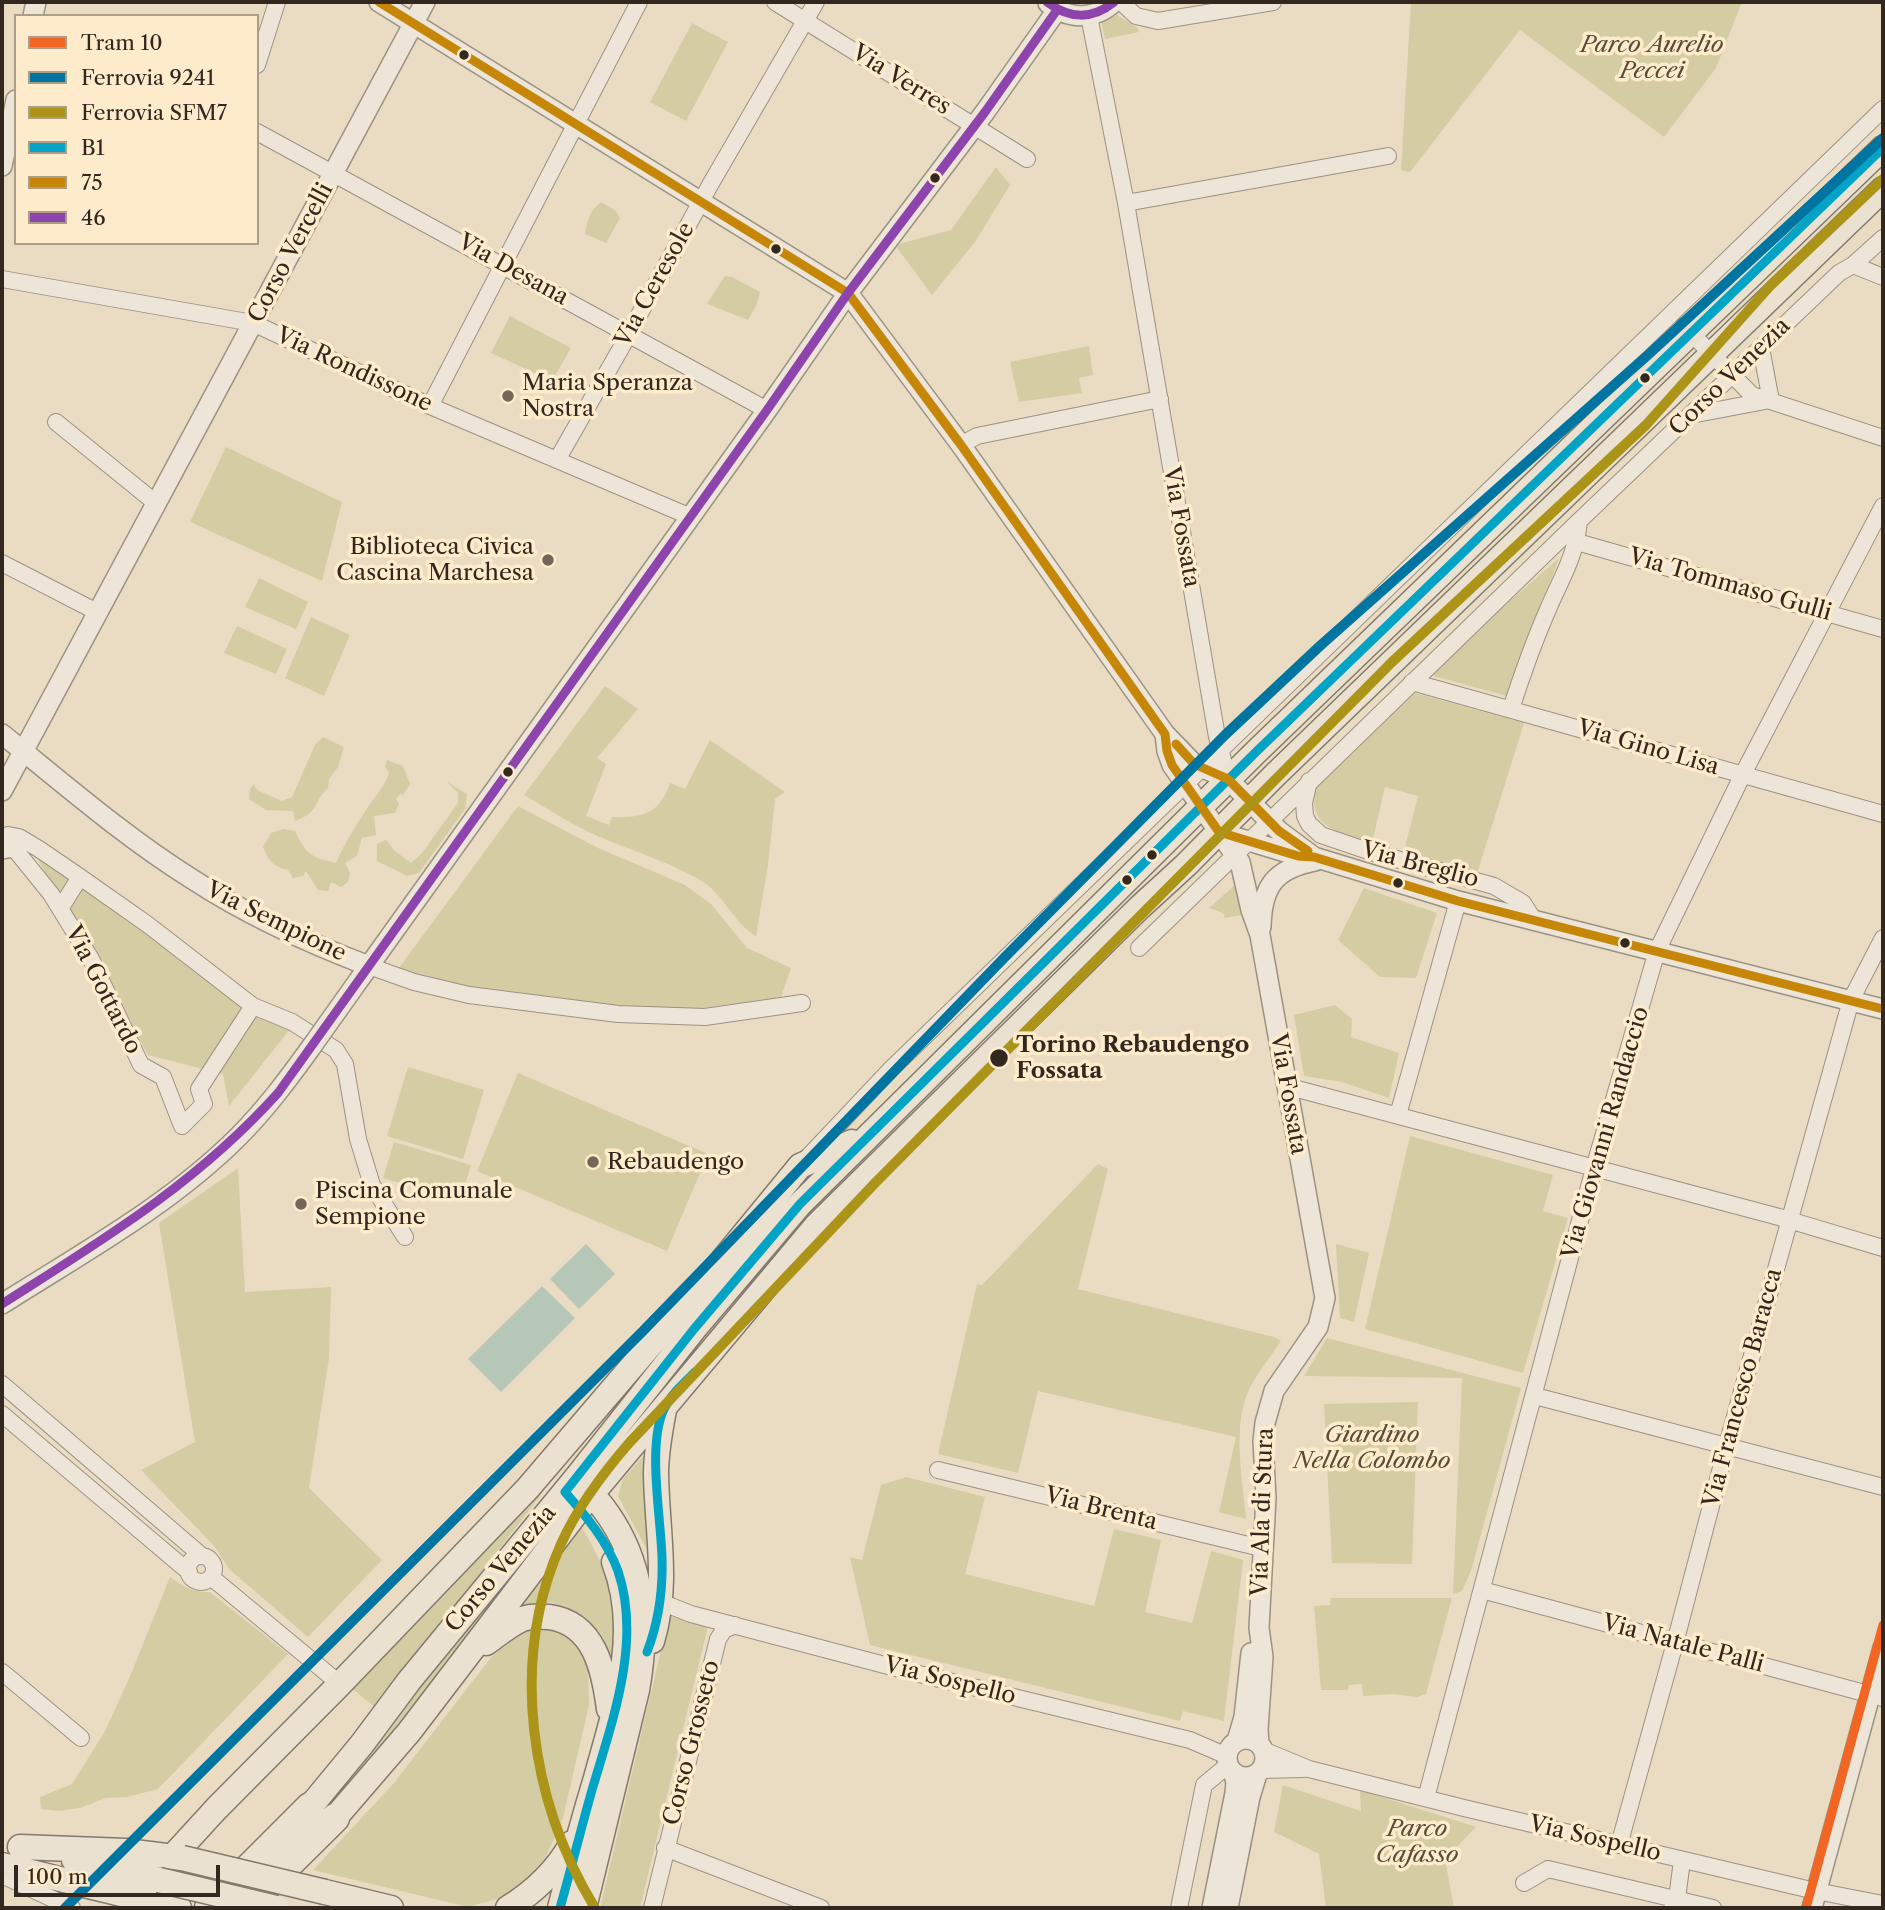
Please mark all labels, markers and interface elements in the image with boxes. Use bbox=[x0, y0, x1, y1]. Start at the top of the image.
legend bbox=[14, 14, 259, 245]
text: Tram 10 bbox=[81, 30, 163, 55]
park label: Parco Aurelio Peccei bbox=[1581, 31, 1723, 85]
street label: Via Verres bbox=[847, 39, 955, 121]
unlabelled marker bbox=[457, 48, 471, 62]
text: Ferrovia 9241 bbox=[81, 65, 215, 90]
text: Ferrovia SFM7 bbox=[81, 100, 227, 125]
text: B1 bbox=[81, 135, 105, 160]
text: 75 bbox=[81, 170, 103, 195]
unlabelled marker bbox=[928, 171, 942, 185]
street label: Corso Vercelli bbox=[243, 178, 339, 328]
text: 46 bbox=[81, 205, 105, 230]
street label: Via Ceresole bbox=[609, 218, 701, 352]
street label: Via Desana bbox=[453, 228, 573, 312]
unlabelled marker bbox=[769, 242, 783, 256]
street label: Corso Venezia bbox=[1664, 312, 1796, 442]
street label: Via Rondissone bbox=[271, 322, 437, 418]
place label: Maria Speranza Nostra bbox=[522, 369, 693, 423]
unlabelled marker bbox=[1638, 371, 1652, 385]
marker: Maria Speranza Nostra bbox=[500, 388, 516, 404]
street label: Via Fossata bbox=[1157, 464, 1205, 590]
place label: Biblioteca Civica Cascina Marchesa bbox=[336, 533, 534, 587]
street label: Via Tommaso Gulli bbox=[1625, 543, 1835, 627]
marker: Biblioteca Civica Cascina Marchesa bbox=[540, 552, 556, 568]
street label: Via Gino Lisa bbox=[1574, 715, 1722, 781]
unlabelled marker bbox=[501, 765, 515, 779]
street label: Via Breglio bbox=[1358, 836, 1482, 894]
unlabelled marker bbox=[1145, 848, 1159, 862]
unlabelled marker bbox=[1120, 873, 1134, 887]
street label: Via Sempione bbox=[201, 876, 351, 968]
unlabelled marker bbox=[1391, 876, 1405, 890]
street label: Via Gottardo bbox=[59, 921, 147, 1059]
unlabelled marker bbox=[1618, 936, 1632, 950]
street label: Via Giovanni Randaccio bbox=[1557, 1004, 1655, 1262]
place label: Torino Rebaudengo Fossata bbox=[1016, 1031, 1249, 1085]
street label: Via Fossata bbox=[1264, 1031, 1312, 1157]
marker: Torino Rebaudengo Fossata bbox=[988, 1047, 1010, 1069]
place label: Rebaudengo bbox=[607, 1148, 744, 1176]
marker: Rebaudengo bbox=[585, 1154, 601, 1170]
place label: Piscina Comunale Sempione bbox=[315, 1177, 513, 1231]
marker: Piscina Comunale Sempione bbox=[293, 1196, 309, 1212]
street label: Via Francesco Baracca bbox=[1698, 1265, 1788, 1511]
park label: Giardino Nella Colombo bbox=[1294, 1421, 1450, 1475]
street label: Via Ala di Stura bbox=[1246, 1427, 1280, 1597]
street label: Via Brenta bbox=[1042, 1482, 1160, 1536]
street label: Corso Venezia bbox=[440, 1500, 562, 1638]
street label: Via Natale Palli bbox=[1599, 1609, 1767, 1679]
street label: Via Sospello bbox=[881, 1651, 1019, 1711]
street label: Corso Grosseto bbox=[658, 1658, 726, 1828]
street label: Via Sospello bbox=[1526, 1810, 1664, 1868]
park label: Parco Cafasso bbox=[1376, 1815, 1458, 1869]
scale bar bbox=[18, 1850, 224, 1894]
text: 100 m bbox=[27, 1864, 88, 1889]

